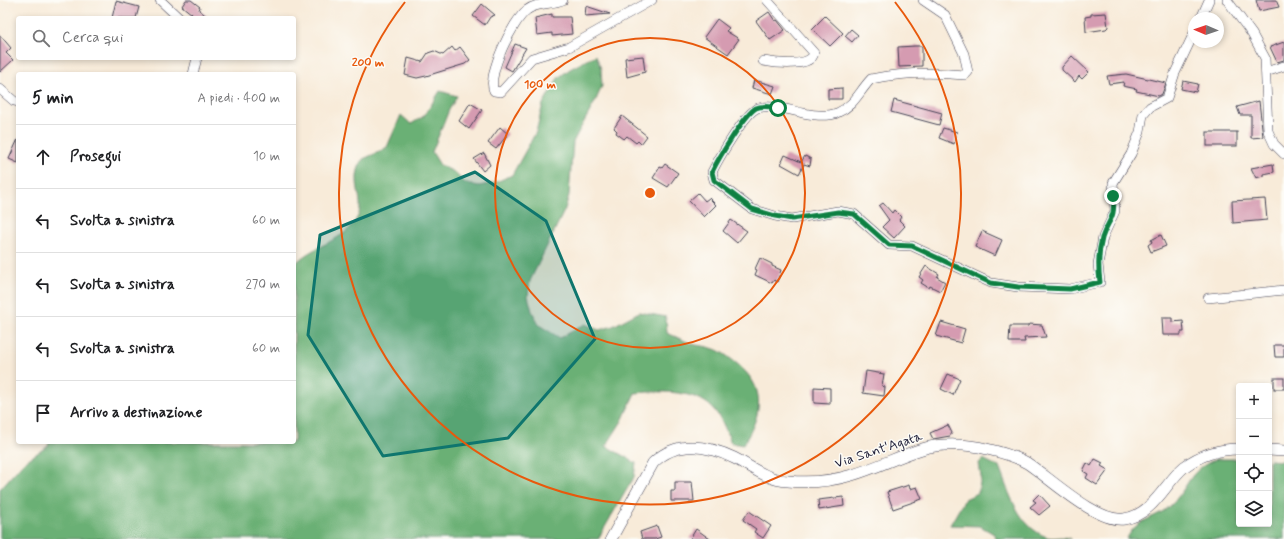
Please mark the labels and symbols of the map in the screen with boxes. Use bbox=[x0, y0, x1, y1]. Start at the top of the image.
north arrow bbox=[1188, 12, 1224, 48]
text: 200 m bbox=[352, 55, 385, 71]
text: 100 m bbox=[524, 77, 557, 93]
route start bbox=[769, 99, 787, 117]
centre of rings bbox=[643, 186, 657, 200]
route end bbox=[1104, 187, 1122, 205]
street label: Via Sant'Agata bbox=[832, 427, 925, 473]

